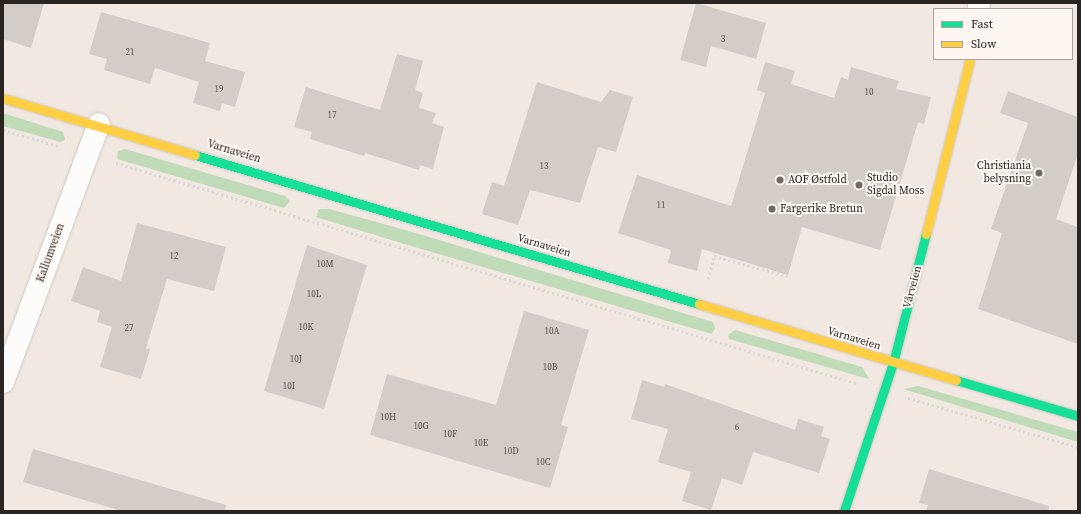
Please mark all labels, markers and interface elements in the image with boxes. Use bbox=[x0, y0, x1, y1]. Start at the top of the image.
legend bbox=[933, 8, 1073, 60]
text: Fast bbox=[971, 16, 993, 32]
house number: 3 bbox=[721, 34, 725, 44]
text: Slow bbox=[971, 36, 996, 52]
house number: 21 bbox=[126, 47, 134, 57]
house number: 19 bbox=[215, 84, 223, 94]
house number: 10 bbox=[865, 87, 873, 97]
house number: 17 bbox=[328, 110, 336, 120]
street label: Varnaveien bbox=[206, 138, 262, 166]
place label: Christiania belysning bbox=[977, 160, 1031, 186]
house number: 13 bbox=[540, 161, 548, 171]
marker: Christiania belysning bbox=[1034, 168, 1044, 178]
place label: Studio Sigdal Moss bbox=[867, 172, 924, 198]
place label: AOF Østfold bbox=[788, 173, 847, 187]
marker: AOF Østfold bbox=[775, 175, 785, 185]
marker: Studio Sigdal Moss bbox=[854, 180, 864, 190]
house number: 11 bbox=[657, 200, 665, 210]
place label: Fargerike Bretun bbox=[780, 202, 863, 216]
marker: Fargerike Bretun bbox=[767, 204, 777, 214]
street label: Kallumveien bbox=[34, 222, 68, 284]
street label: Varnaveien bbox=[516, 232, 572, 260]
house number: 12 bbox=[170, 251, 178, 261]
house number: 10M bbox=[316, 259, 334, 269]
street label: Vårveien bbox=[901, 264, 925, 310]
house number: 10L bbox=[307, 289, 321, 299]
house number: 10K bbox=[298, 322, 314, 332]
house number: 27 bbox=[125, 323, 133, 333]
street label: Varnaveien bbox=[826, 325, 882, 353]
house number: 10A bbox=[545, 326, 559, 336]
house number: 10J bbox=[290, 354, 302, 364]
house number: 10B bbox=[543, 362, 557, 372]
house number: 10I bbox=[283, 381, 295, 391]
house number: 10H bbox=[380, 412, 396, 422]
house number: 10G bbox=[413, 421, 429, 431]
house number: 6 bbox=[735, 422, 739, 432]
house number: 10F bbox=[443, 429, 457, 439]
house number: 10E bbox=[474, 438, 488, 448]
house number: 10D bbox=[503, 446, 519, 456]
house number: 10C bbox=[536, 457, 550, 467]

